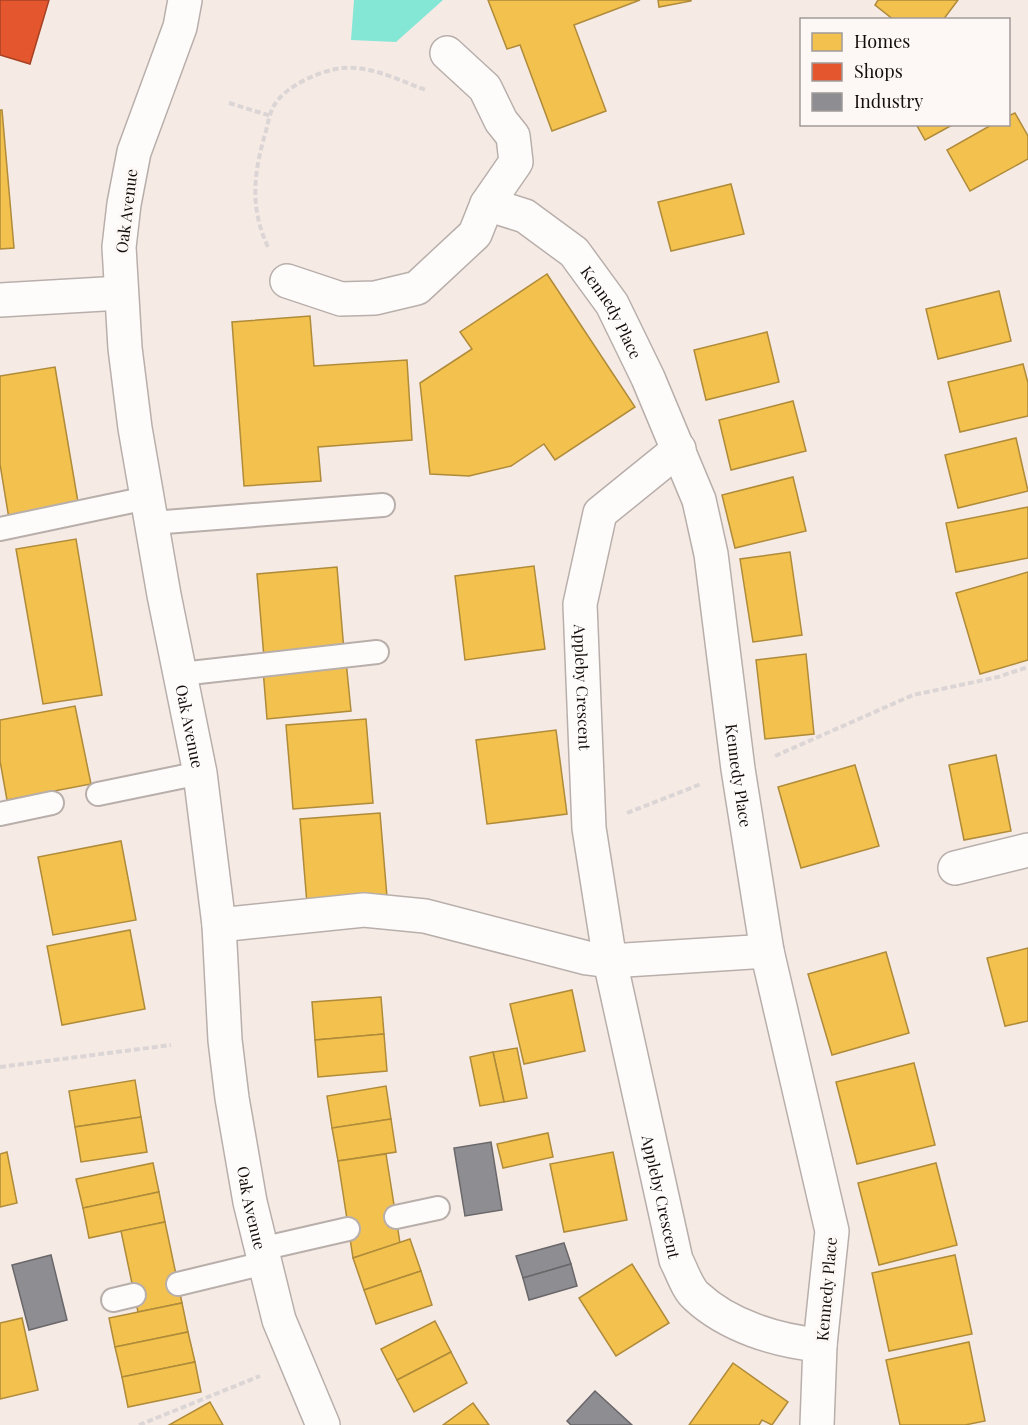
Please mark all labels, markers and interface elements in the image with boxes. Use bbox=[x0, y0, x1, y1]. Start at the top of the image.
legend bbox=[800, 18, 1010, 126]
text: Homes bbox=[854, 29, 910, 53]
text: Shops bbox=[854, 59, 903, 83]
text: Industry bbox=[854, 89, 923, 113]
street label: Oak Avenue bbox=[110, 168, 142, 254]
street label: Kennedy Place bbox=[577, 261, 647, 362]
street label: Appleby Crescent bbox=[570, 623, 596, 751]
street label: Oak Avenue bbox=[172, 683, 209, 770]
street label: Kennedy Place bbox=[722, 722, 758, 829]
street label: Appleby Crescent bbox=[638, 1132, 686, 1261]
street label: Oak Avenue bbox=[233, 1164, 272, 1251]
street label: Kennedy Place bbox=[811, 1236, 841, 1342]

